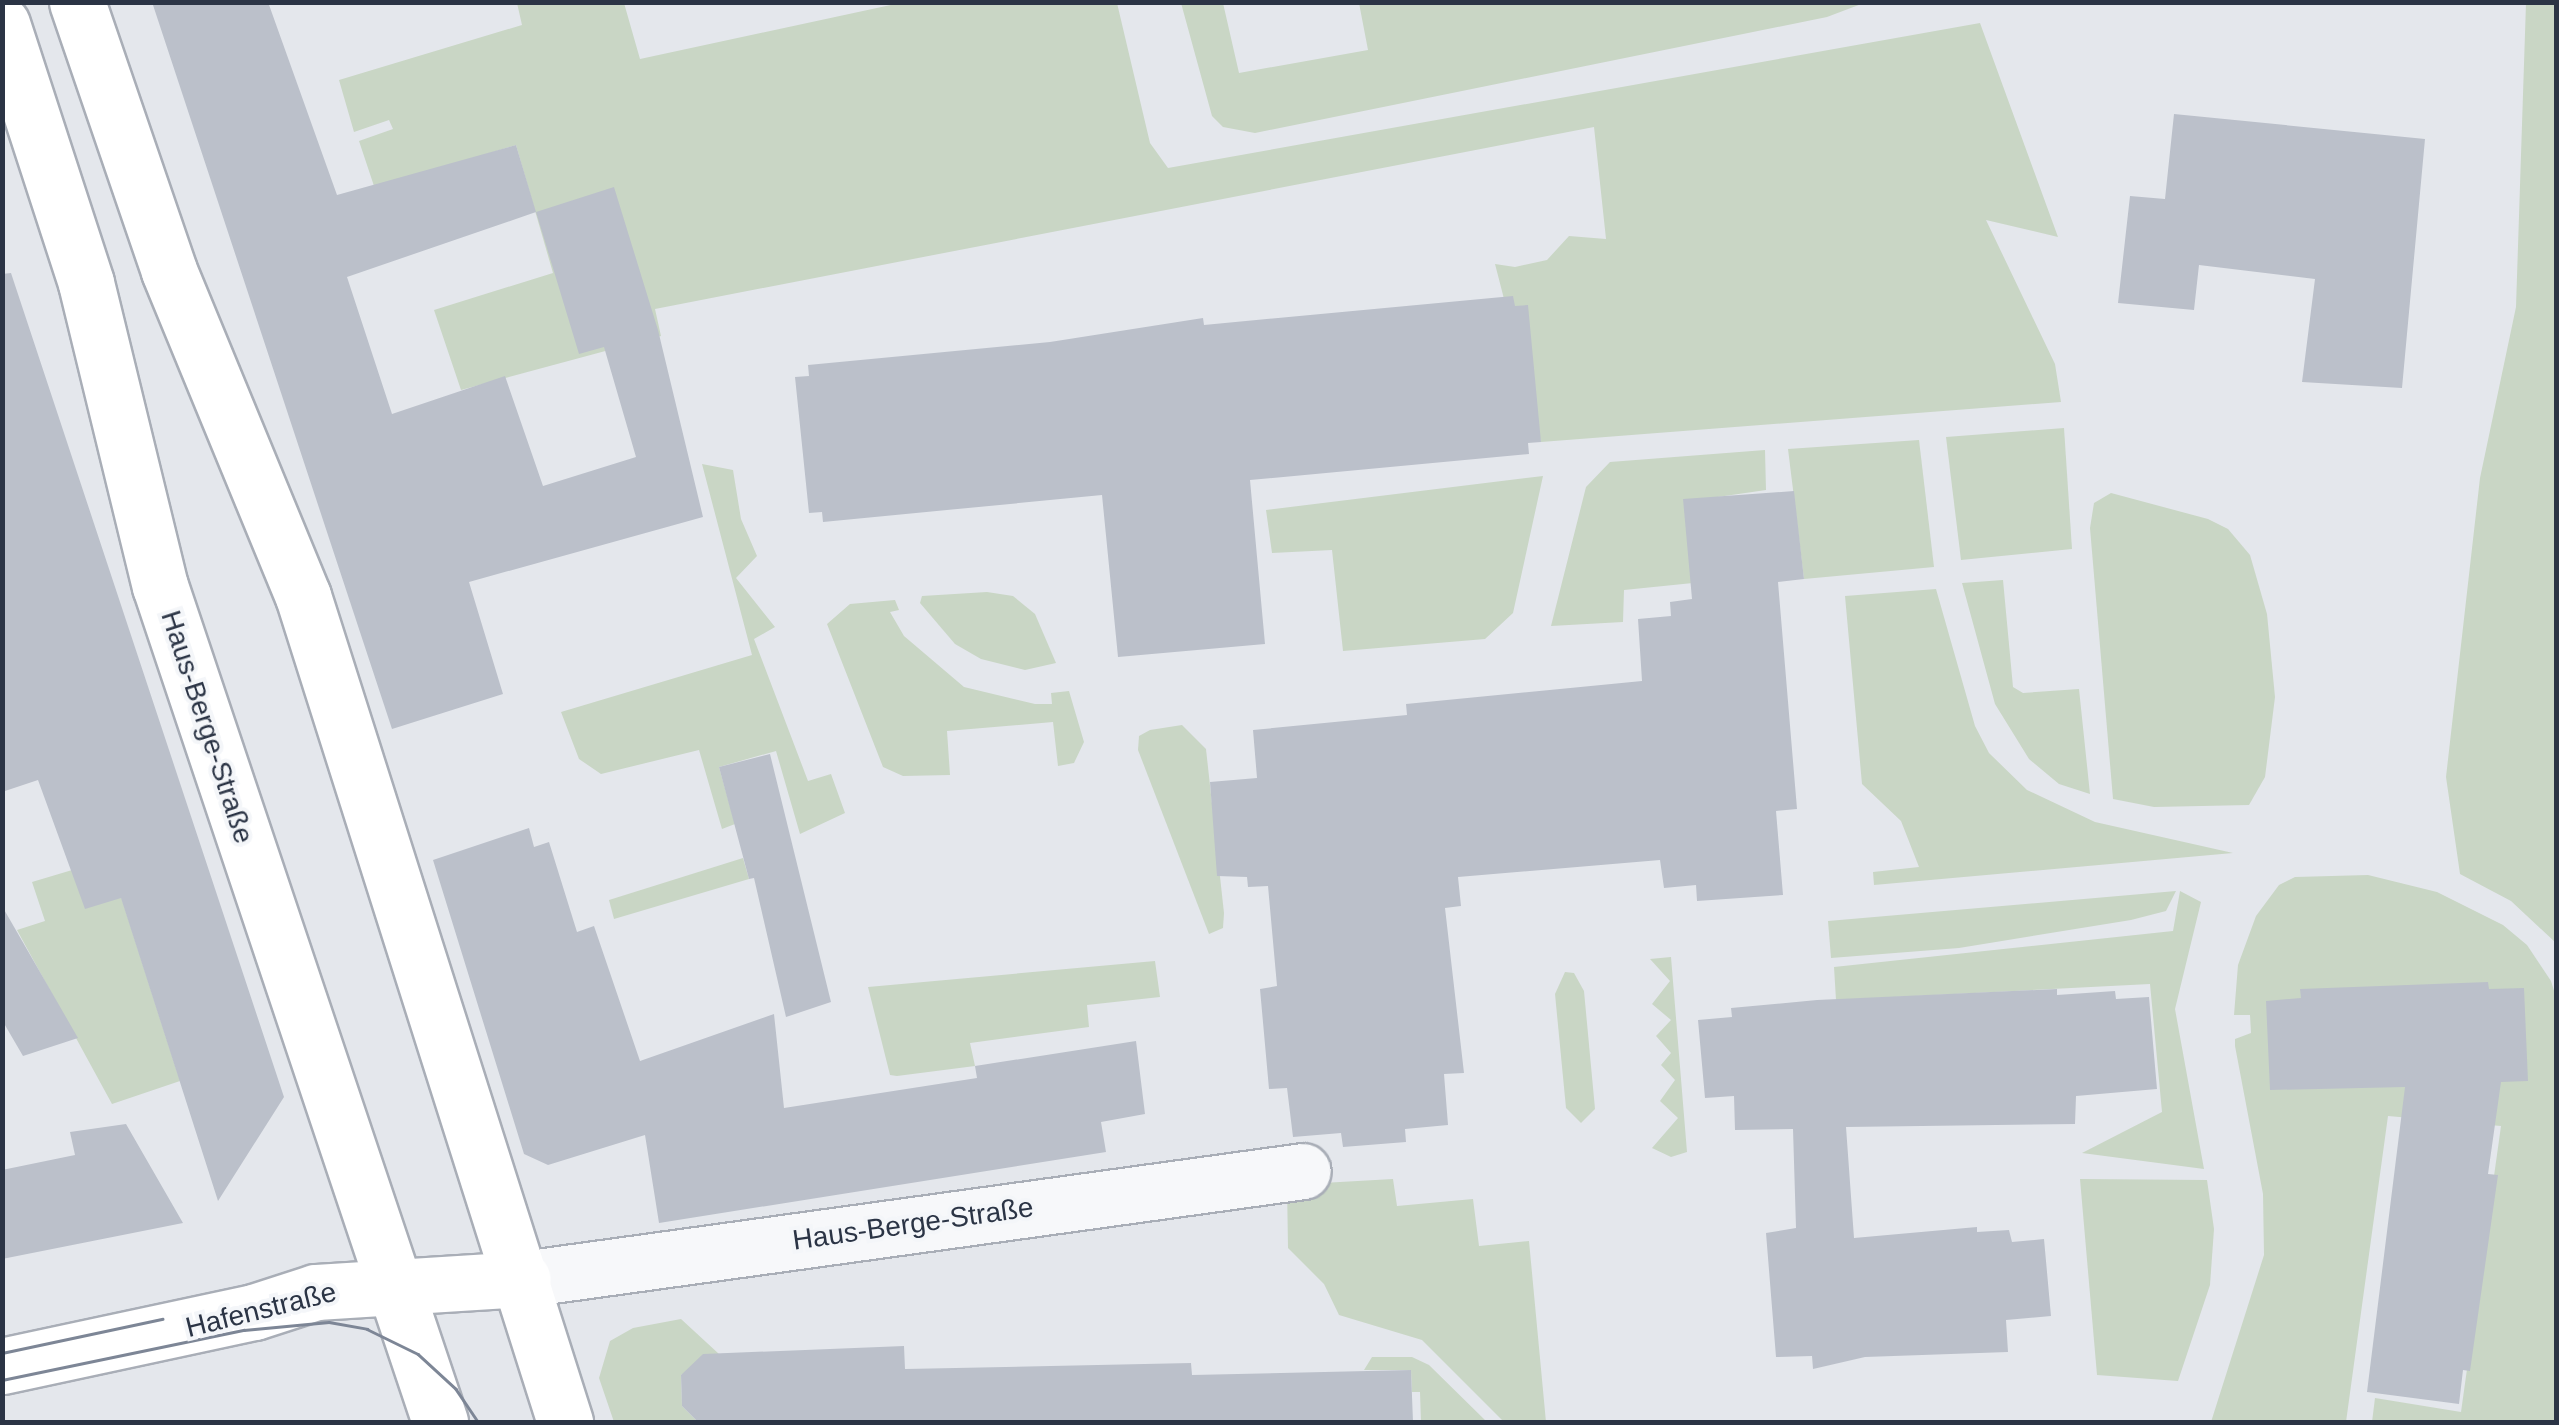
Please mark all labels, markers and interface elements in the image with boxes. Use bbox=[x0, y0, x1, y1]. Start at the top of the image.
street label: Haus-Berge-Straße bbox=[154, 606, 260, 848]
street label: Haus-Berge-Straße bbox=[790, 1190, 1036, 1258]
street label: Hafenstraße bbox=[182, 1275, 340, 1345]

